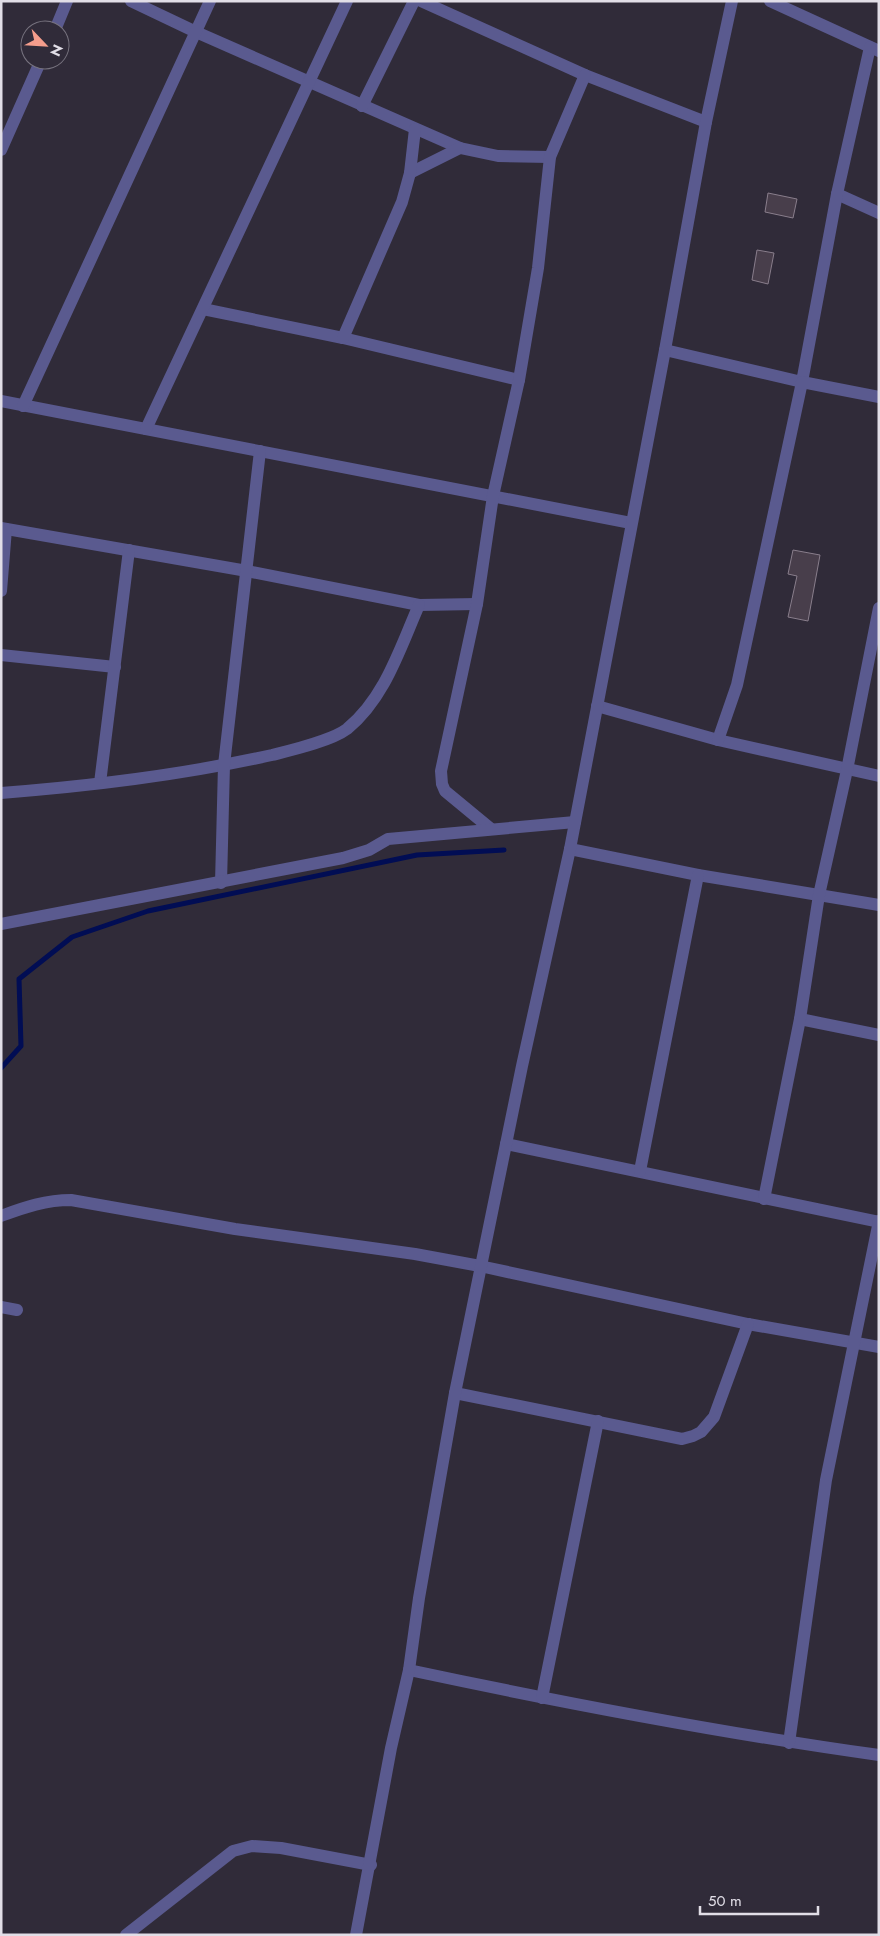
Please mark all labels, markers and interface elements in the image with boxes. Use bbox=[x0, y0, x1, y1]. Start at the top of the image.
north arrow bbox=[20, 20, 70, 70]
text: N bbox=[45, 41, 68, 60]
scale bar bbox=[700, 1884, 818, 1916]
text: 50 m bbox=[708, 1890, 742, 1912]

